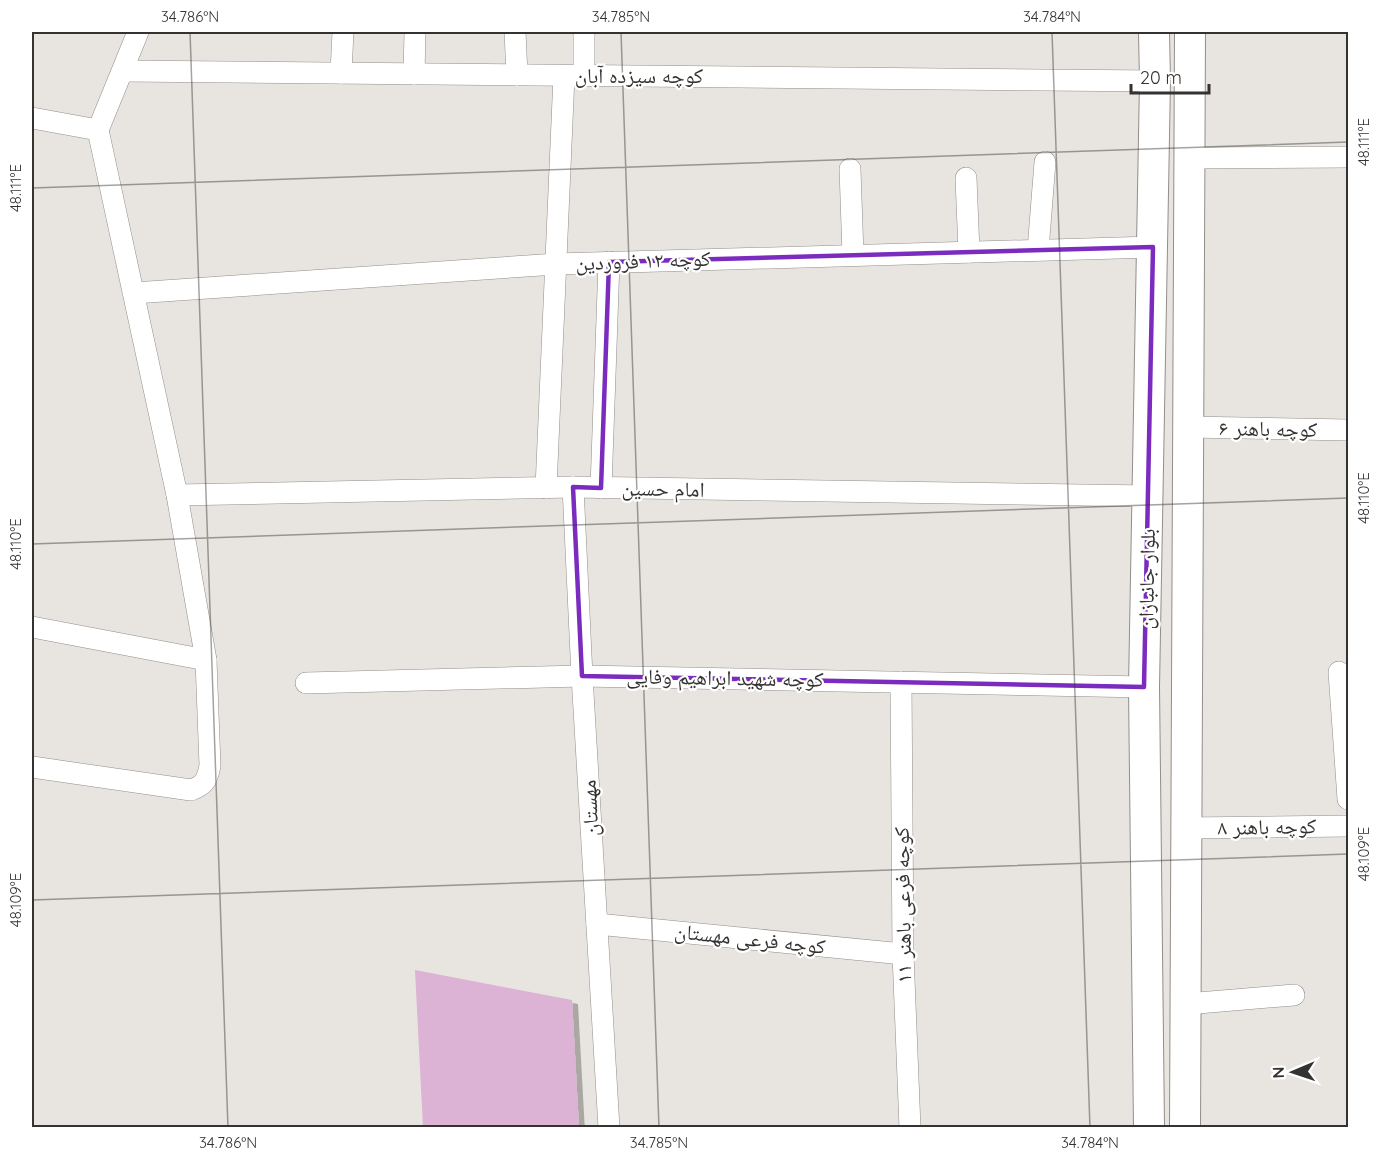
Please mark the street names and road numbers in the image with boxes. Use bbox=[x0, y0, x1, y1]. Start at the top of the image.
street label: کوچه سیزده آبان bbox=[575, 62, 703, 88]
street label: کوچه ۱۲ فروردین bbox=[575, 245, 711, 276]
street label: کوچه باهنر ۶ bbox=[1218, 414, 1318, 442]
street label: امام حسین bbox=[621, 474, 705, 504]
street label: بلوار جانبازان bbox=[1132, 528, 1160, 630]
street label: کوچه شهید ابراهیم وفایی bbox=[626, 662, 824, 694]
street label: مهستان bbox=[575, 779, 603, 837]
street label: کوچه باهنر ۸ bbox=[1217, 812, 1317, 840]
street label: کوچه فرعی باهنر ۱۱ bbox=[888, 826, 917, 983]
street label: کوچه فرعی مهستان bbox=[673, 917, 827, 960]

